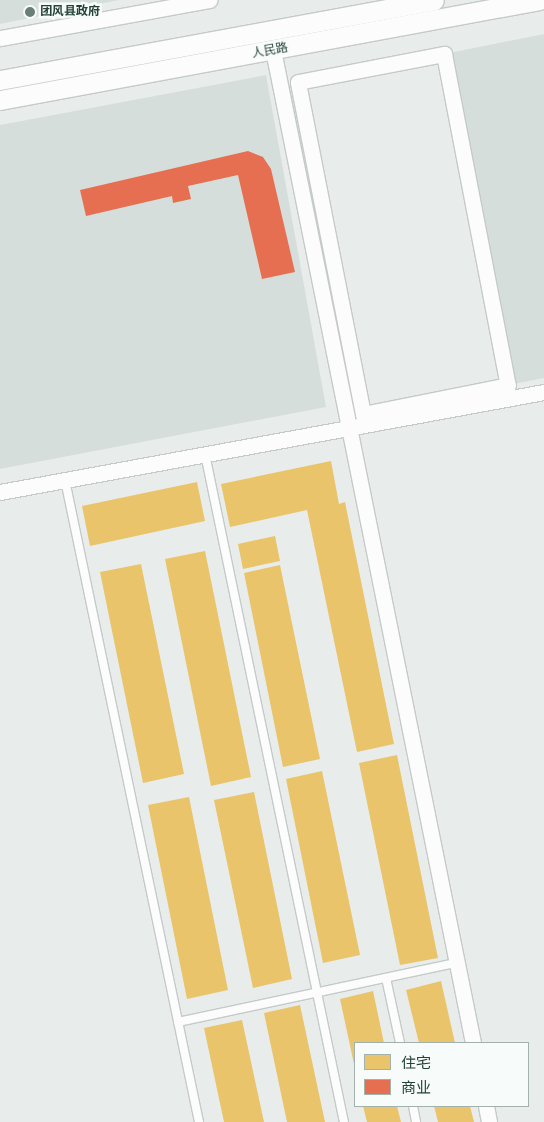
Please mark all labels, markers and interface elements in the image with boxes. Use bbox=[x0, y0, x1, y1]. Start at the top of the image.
place label: 团风县政府 bbox=[40, 5, 100, 19]
marker: 团风县政府 bbox=[24, 6, 36, 18]
street label: 人民路 bbox=[251, 41, 289, 61]
legend bbox=[354, 1042, 529, 1107]
text: 住宅 bbox=[401, 1054, 431, 1072]
text: 商业 bbox=[401, 1079, 431, 1097]

